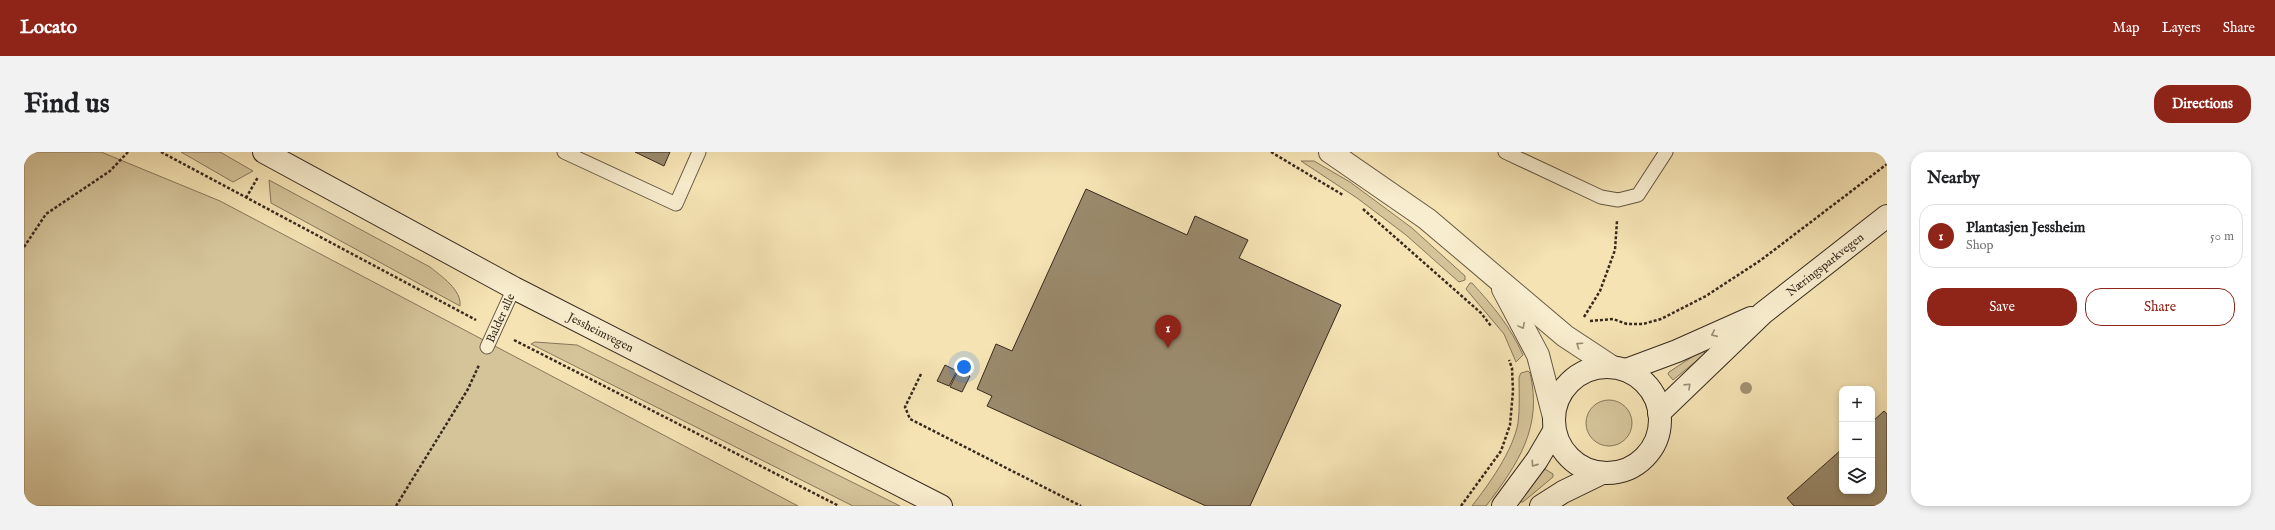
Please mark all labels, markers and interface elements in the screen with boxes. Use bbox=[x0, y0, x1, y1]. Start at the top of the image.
text: Locato bbox=[20, 16, 77, 40]
text: Map bbox=[2113, 19, 2140, 37]
text: Layers bbox=[2162, 19, 2201, 37]
text: Share bbox=[2223, 19, 2255, 37]
button: Directions bbox=[2154, 85, 2251, 123]
text: Find us bbox=[24, 87, 110, 122]
text: Nearby bbox=[1927, 168, 1980, 189]
text: Plantasjen Jessheim bbox=[1966, 218, 2085, 237]
text: 1 bbox=[1939, 228, 1943, 245]
text: 50 m bbox=[2210, 228, 2234, 245]
street label: Næringsparkvegen bbox=[1783, 229, 1867, 299]
text: Shop bbox=[1966, 237, 1994, 254]
button: Save bbox=[1927, 288, 2077, 326]
button: Share bbox=[2085, 288, 2235, 326]
street label: Balder alle bbox=[483, 290, 518, 345]
street label: Jessheimvegen bbox=[563, 308, 637, 356]
pin: 1 bbox=[1155, 315, 1181, 348]
one-way arrow bbox=[1518, 322, 1525, 329]
one-way arrow bbox=[1711, 329, 1719, 337]
one-way arrow bbox=[1577, 343, 1584, 350]
your location bbox=[954, 357, 974, 377]
one-way arrow bbox=[1683, 383, 1691, 391]
map controls bbox=[1839, 386, 1875, 494]
button: + bbox=[1839, 386, 1875, 422]
button: − bbox=[1839, 422, 1875, 458]
button: layers bbox=[1839, 458, 1875, 494]
one-way arrow bbox=[1531, 460, 1539, 467]

